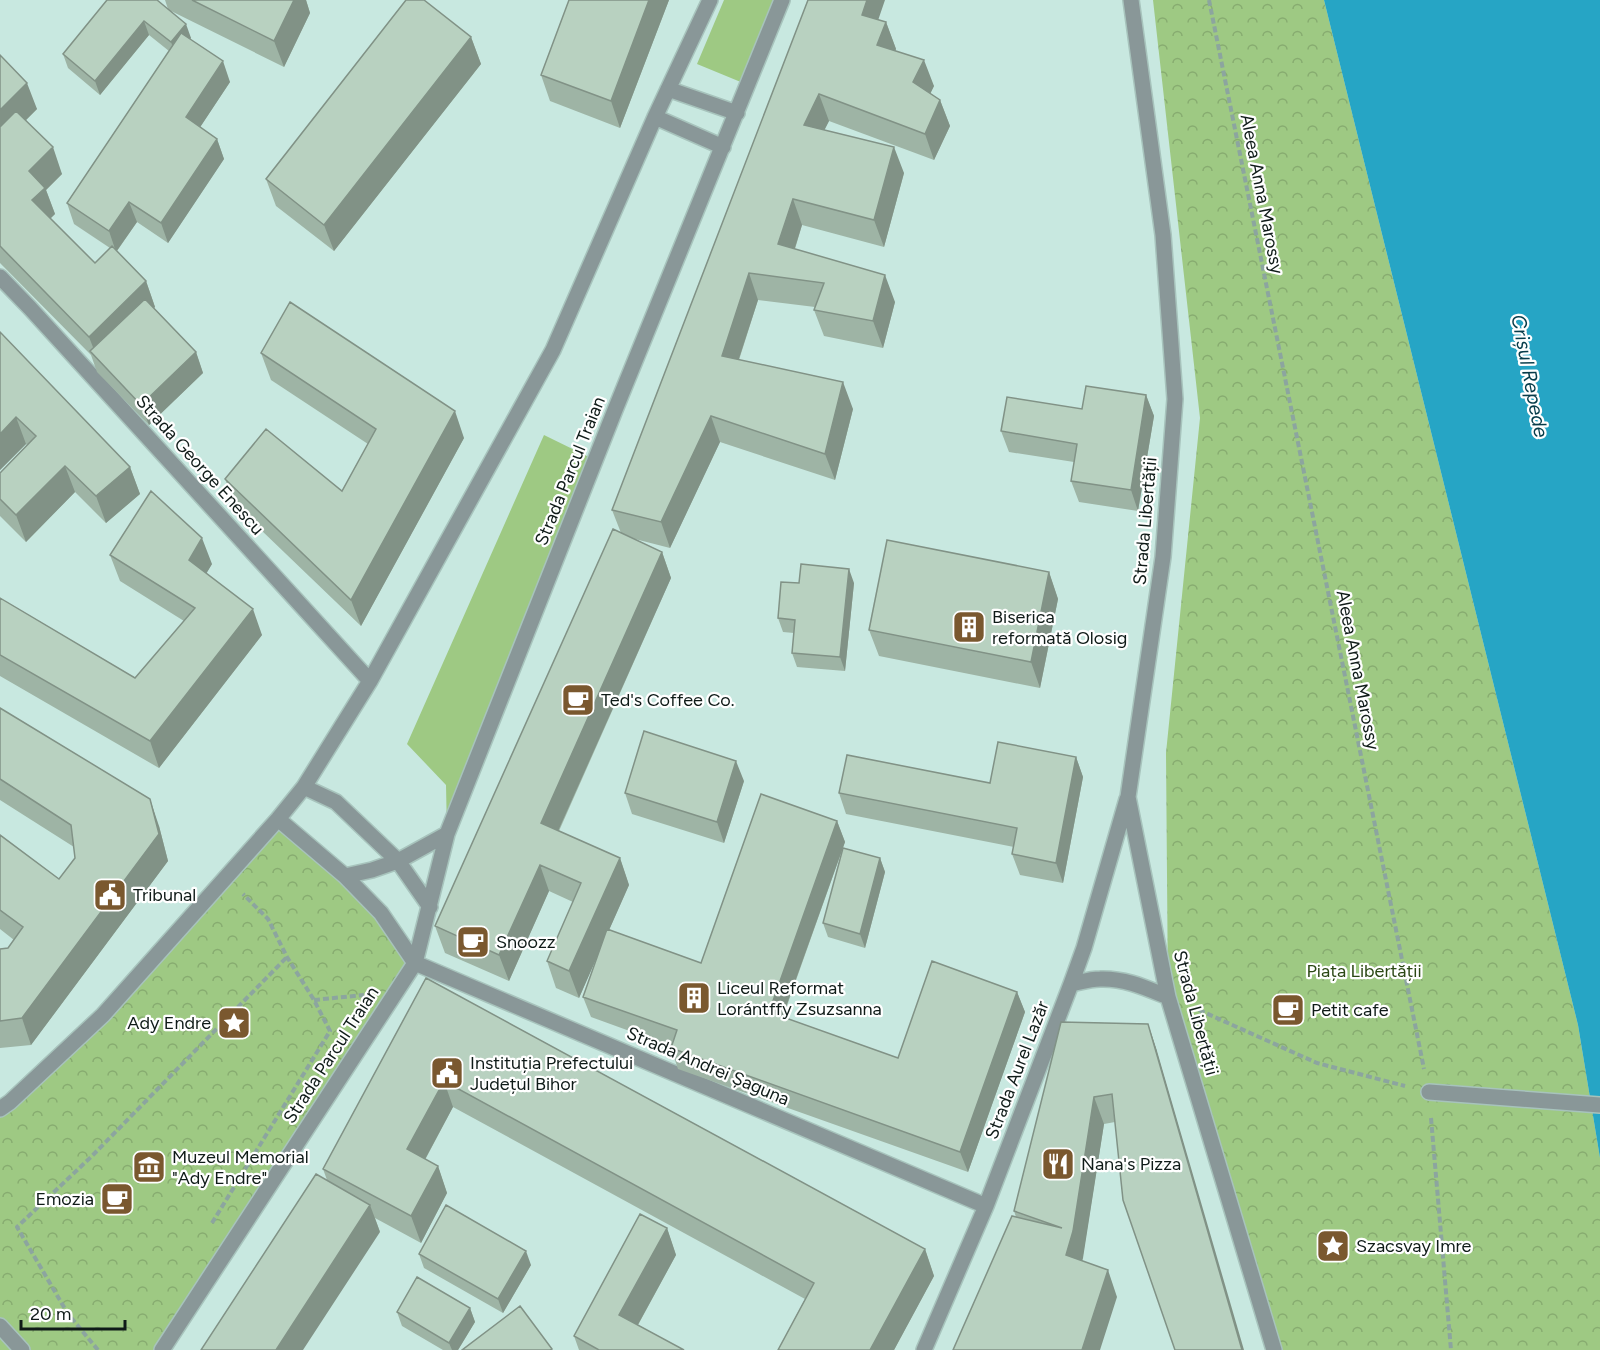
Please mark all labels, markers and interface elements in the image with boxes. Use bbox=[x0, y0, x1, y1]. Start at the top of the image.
street label: Aleea Anna Marossy bbox=[1236, 112, 1288, 276]
water label: Crișul Repede bbox=[1506, 312, 1554, 440]
street label: Strada George Enescu bbox=[131, 390, 269, 540]
street label: Strada Parcul Traian bbox=[530, 393, 610, 549]
street label: Strada Libertății bbox=[1128, 456, 1162, 586]
street label: Aleea Anna Marossy bbox=[1332, 588, 1384, 752]
place label: Biserica reformată Olosig bbox=[992, 606, 1127, 649]
building icon: Biserica reformată Olosig bbox=[951, 609, 987, 645]
cafe icon: Ted's Coffee Co. bbox=[560, 682, 596, 718]
place label: Ted's Coffee Co. bbox=[601, 689, 735, 711]
public building icon: Tribunal bbox=[92, 877, 128, 913]
place label: Tribunal bbox=[133, 884, 196, 906]
cafe icon: Snoozz bbox=[455, 924, 491, 960]
place label: Snoozz bbox=[496, 931, 556, 953]
street label: Strada Libertății bbox=[1169, 948, 1223, 1078]
park label: Piața Libertății bbox=[1306, 960, 1422, 982]
place label: Liceul Reformat Lorántffy Zsuzsanna bbox=[717, 977, 882, 1020]
building icon: Liceul Reformat Lorántffy Zsuzsanna bbox=[676, 980, 712, 1016]
street label: Strada Parcul Traian bbox=[279, 982, 383, 1128]
cafe icon: Petit cafe bbox=[1270, 992, 1306, 1028]
street label: Strada Aurel Lazăr bbox=[980, 998, 1054, 1142]
place label: Petit cafe bbox=[1311, 999, 1389, 1021]
place icon: Ady Endre bbox=[216, 1005, 252, 1041]
place label: Ady Endre bbox=[127, 1012, 211, 1034]
street label: Strada Andrei Șaguna bbox=[623, 1022, 793, 1110]
place label: Instituția Prefectului Județul Bihor bbox=[470, 1052, 633, 1095]
public building icon: Instituția Prefectului Județul Bihor bbox=[429, 1055, 465, 1091]
place label: Muzeul Memorial "Ady Endre" bbox=[172, 1146, 309, 1189]
restaurant icon: Nana's Pizza bbox=[1040, 1146, 1076, 1182]
museum icon: Muzeul Memorial "Ady Endre" bbox=[131, 1149, 167, 1185]
place label: Nana's Pizza bbox=[1081, 1153, 1181, 1175]
cafe icon: Emozia bbox=[99, 1181, 135, 1217]
place label: Emozia bbox=[35, 1188, 94, 1210]
place icon: Szacsvay Imre bbox=[1315, 1228, 1351, 1264]
place label: Szacsvay Imre bbox=[1356, 1235, 1472, 1257]
scale bar bbox=[21, 1293, 124, 1331]
text: 20 m bbox=[30, 1303, 71, 1325]

